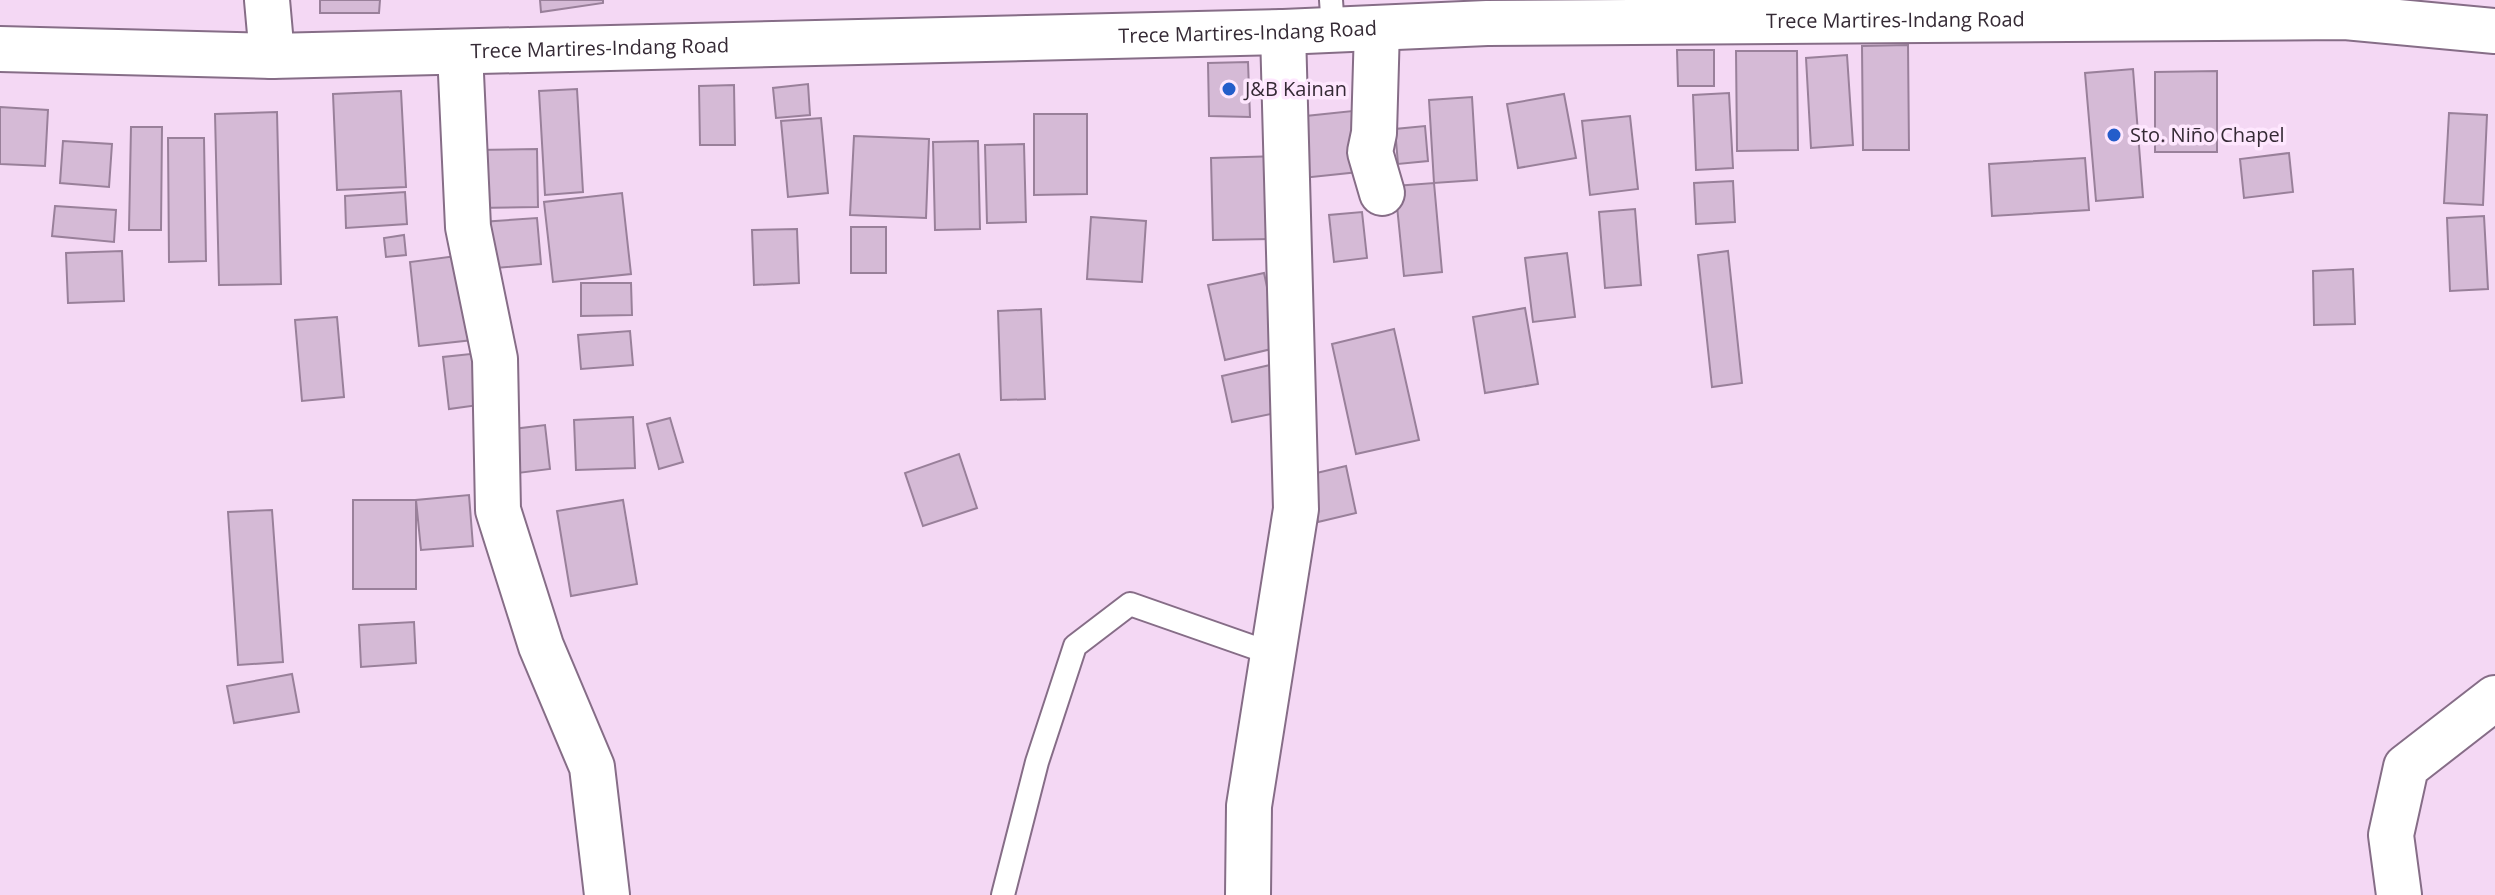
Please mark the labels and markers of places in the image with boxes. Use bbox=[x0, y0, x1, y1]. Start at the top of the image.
place label: J&B Kainan bbox=[1243, 75, 1347, 102]
marker: J&B Kainan bbox=[1220, 80, 1238, 98]
place label: Sto. Niño Chapel bbox=[2130, 121, 2285, 148]
marker: Sto. Niño Chapel bbox=[2105, 126, 2123, 144]

